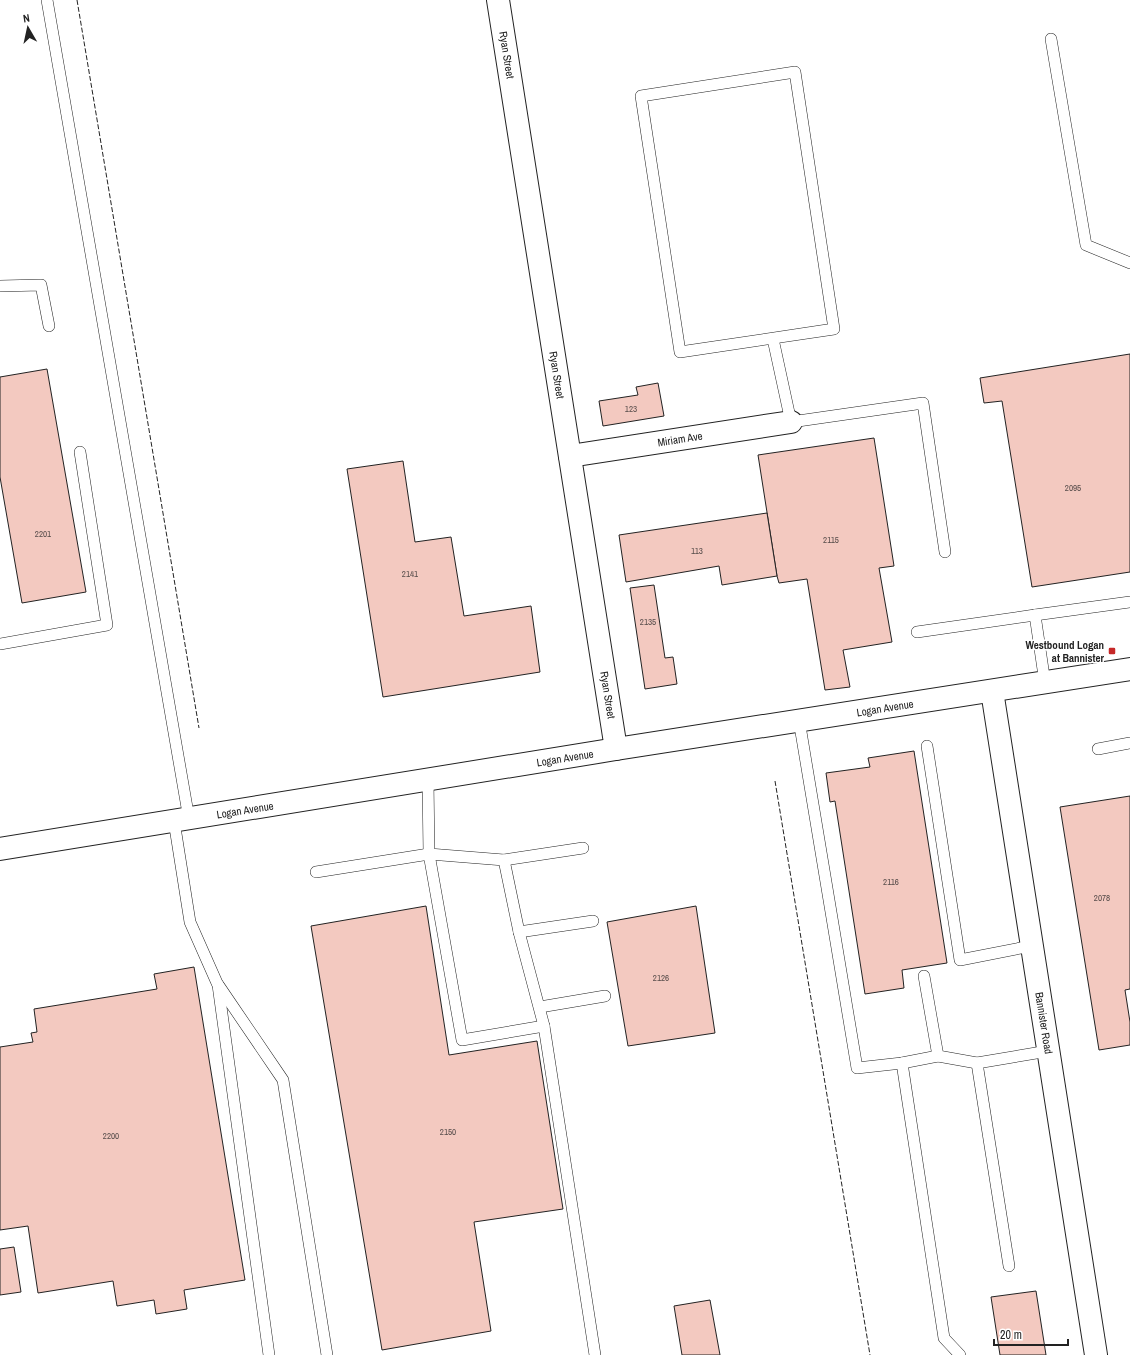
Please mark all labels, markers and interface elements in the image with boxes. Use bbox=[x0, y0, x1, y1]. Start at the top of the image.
north arrow bbox=[8, 8, 48, 48]
text: N bbox=[22, 11, 31, 26]
street label: Ryan Street bbox=[496, 30, 518, 80]
street label: Ryan Street bbox=[546, 350, 568, 400]
house number: 123 bbox=[625, 403, 637, 415]
street label: Miriam Ave bbox=[656, 429, 704, 449]
house number: 2095 bbox=[1065, 482, 1081, 494]
house number: 2201 bbox=[35, 528, 51, 540]
house number: 2115 bbox=[823, 534, 839, 546]
house number: 113 bbox=[691, 545, 703, 557]
house number: 2141 bbox=[402, 568, 418, 580]
house number: 2135 bbox=[640, 616, 656, 628]
place label: Westbound Logan at Bannister bbox=[1025, 638, 1104, 665]
marker: Westbound Logan at Bannister bbox=[1107, 646, 1117, 656]
street label: Ryan Street bbox=[597, 670, 619, 720]
street label: Logan Avenue bbox=[855, 697, 915, 719]
street label: Logan Avenue bbox=[535, 747, 595, 769]
street label: Logan Avenue bbox=[215, 799, 275, 821]
house number: 2116 bbox=[883, 876, 899, 888]
house number: 2078 bbox=[1094, 892, 1110, 904]
house number: 2126 bbox=[653, 972, 669, 984]
street label: Bannister Road bbox=[1032, 991, 1056, 1055]
house number: 2150 bbox=[440, 1126, 456, 1138]
house number: 2200 bbox=[103, 1130, 119, 1142]
scale bar bbox=[994, 1321, 1068, 1347]
text: 20 m bbox=[1000, 1327, 1022, 1343]

